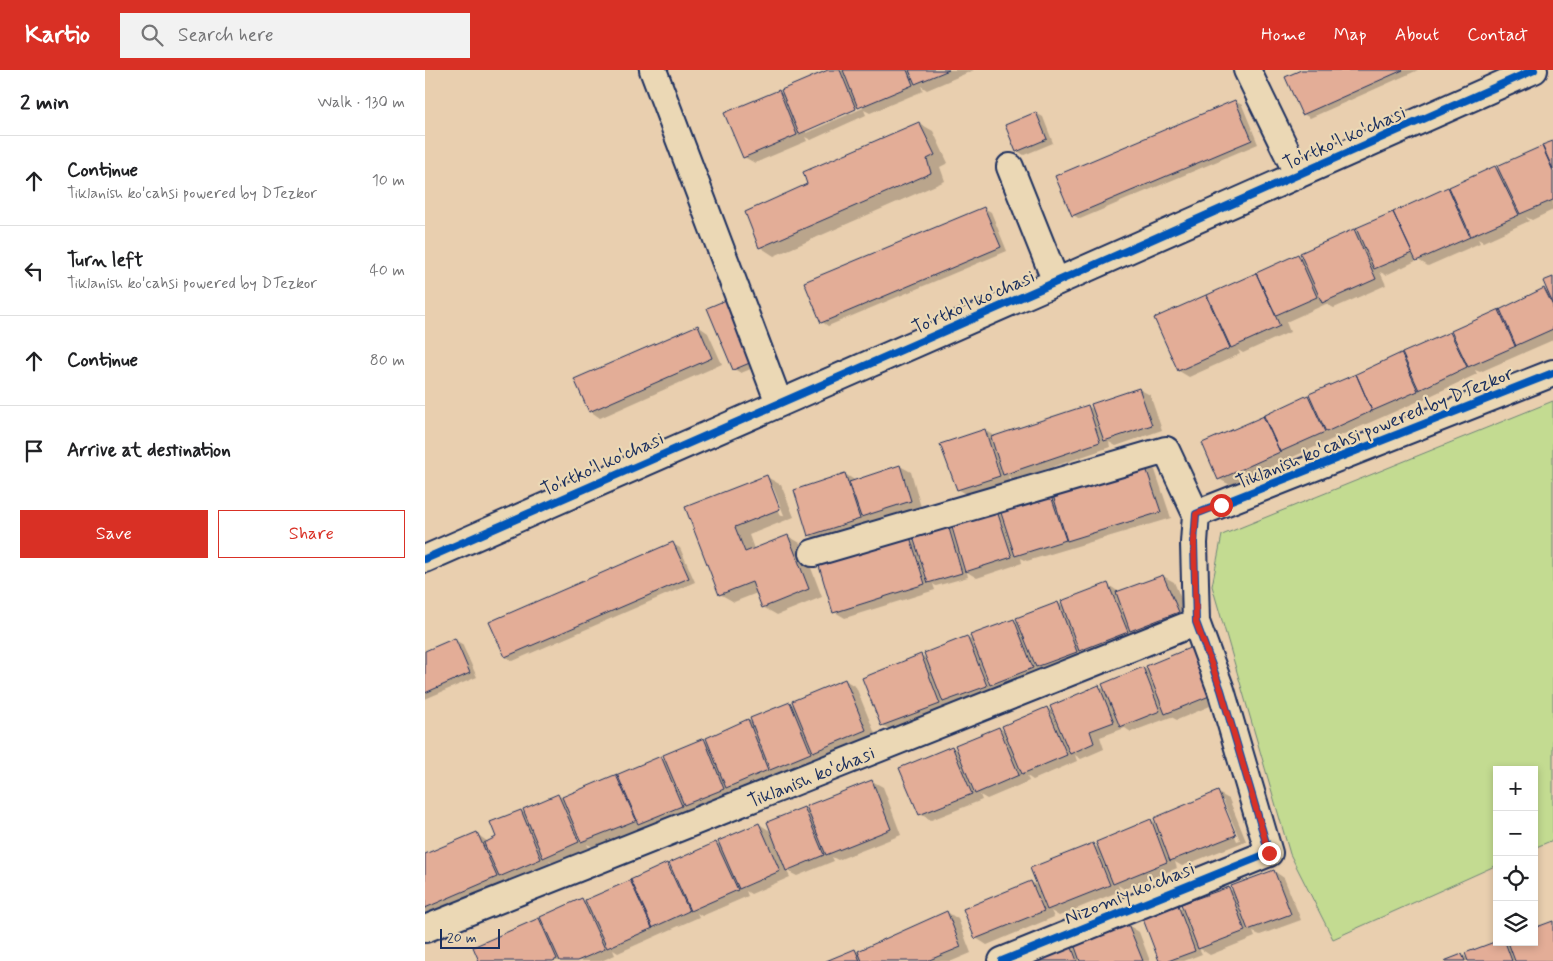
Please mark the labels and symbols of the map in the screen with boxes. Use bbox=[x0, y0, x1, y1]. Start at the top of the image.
street label: To'rtko'l ko'chasi bbox=[1279, 100, 1410, 177]
street label: To'rtko'l ko'chasi bbox=[908, 264, 1039, 341]
street label: Tiklanish ko'cahsi powered by DTezkor bbox=[1232, 361, 1517, 496]
street label: To'rtko'l ko'chasi bbox=[537, 426, 668, 503]
route start bbox=[1210, 494, 1233, 517]
street label: Tiklanish ko'chasi bbox=[744, 741, 879, 814]
route end bbox=[1258, 842, 1281, 865]
street label: Nizomiy ko'chasi bbox=[1061, 856, 1199, 932]
scale bar bbox=[440, 926, 500, 949]

